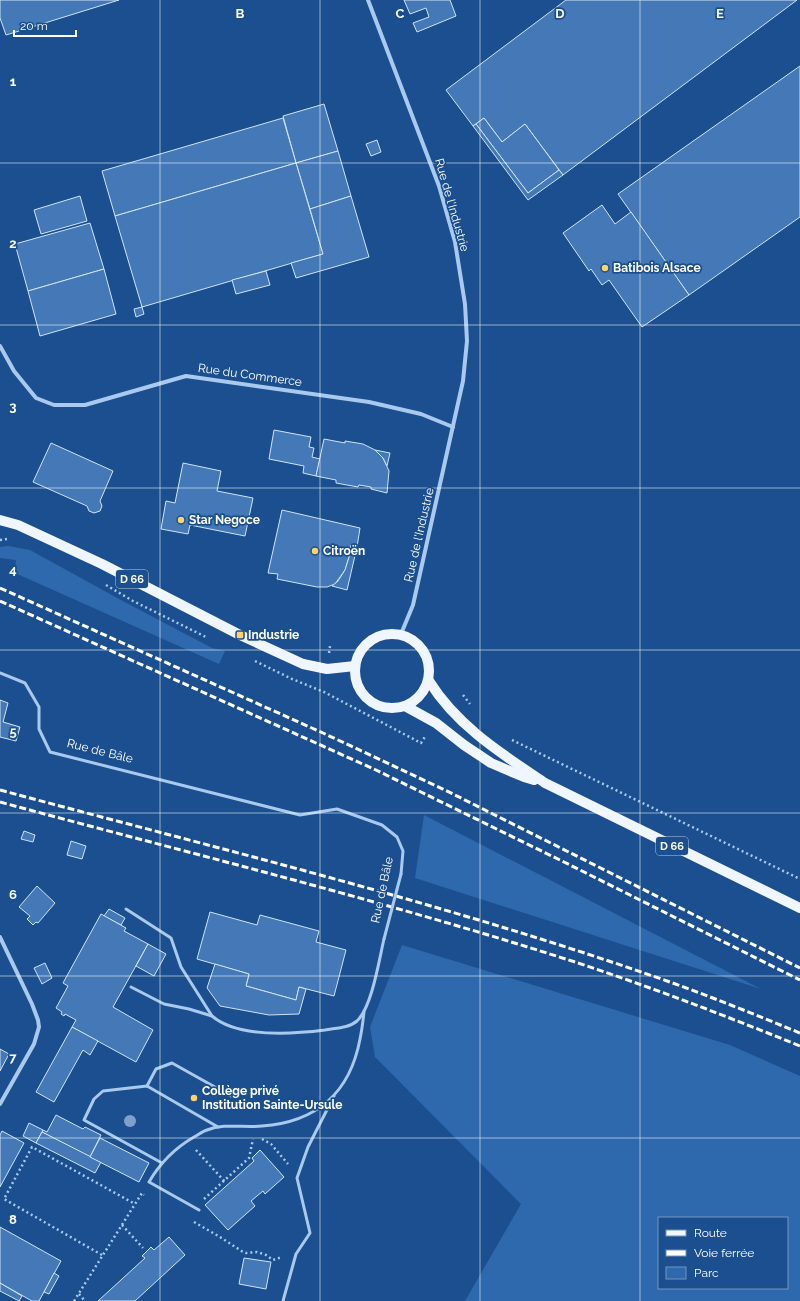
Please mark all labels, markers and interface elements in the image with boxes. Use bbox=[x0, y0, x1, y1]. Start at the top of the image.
text: B bbox=[236, 6, 245, 21]
text: C bbox=[396, 6, 405, 21]
text: D bbox=[555, 6, 565, 21]
text: E bbox=[716, 6, 724, 21]
scale bar bbox=[14, 12, 76, 38]
text: 20 m bbox=[20, 19, 48, 33]
text: 1 bbox=[10, 74, 17, 89]
street label: Rue de l'Industrie bbox=[432, 157, 472, 253]
text: 2 bbox=[9, 236, 17, 251]
place label: Batibois Alsace bbox=[613, 261, 701, 275]
marker: Batibois Alsace bbox=[600, 263, 610, 273]
street label: Rue du Commerce bbox=[197, 361, 303, 389]
text: 3 bbox=[9, 399, 17, 414]
street label: Rue de l'Industrie bbox=[401, 487, 437, 583]
place label: Star Negoce bbox=[189, 513, 260, 527]
marker: Star Negoce bbox=[176, 515, 186, 525]
place label: Citroën bbox=[323, 544, 365, 558]
marker: Citroën bbox=[310, 546, 320, 556]
text: 4 bbox=[9, 562, 17, 577]
road number: D 66 bbox=[116, 570, 148, 588]
place label: Industrie bbox=[248, 628, 299, 642]
marker: Industrie bbox=[235, 630, 245, 640]
text: 5 bbox=[9, 724, 17, 739]
street label: Rue de Bâle bbox=[66, 736, 134, 766]
road number: D 66 bbox=[656, 837, 688, 855]
street label: Rue de Bâle bbox=[368, 856, 396, 924]
text: 6 bbox=[9, 887, 17, 902]
text: 7 bbox=[9, 1050, 17, 1065]
place label: Collège privé Institution Sainte-Ursule bbox=[202, 1084, 342, 1112]
marker: Collège privé Institution Sainte-Ursule bbox=[189, 1093, 199, 1103]
text: 8 bbox=[9, 1212, 17, 1227]
legend bbox=[658, 1217, 788, 1289]
text: Route bbox=[694, 1226, 727, 1240]
text: Voie ferrée bbox=[694, 1246, 754, 1260]
text: Parc bbox=[694, 1266, 719, 1280]

